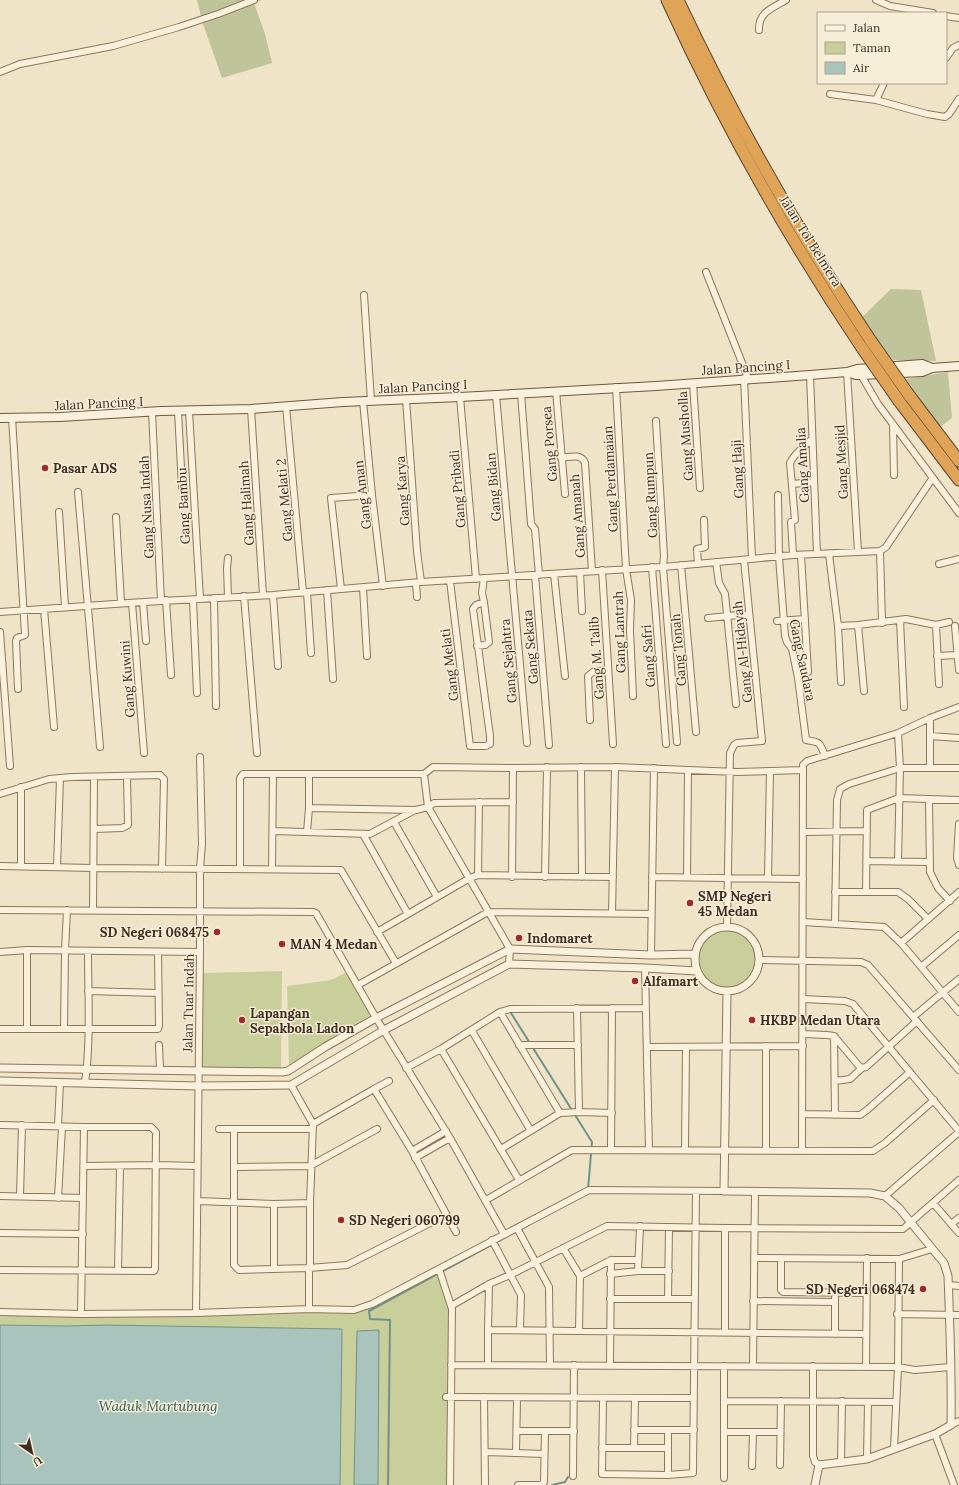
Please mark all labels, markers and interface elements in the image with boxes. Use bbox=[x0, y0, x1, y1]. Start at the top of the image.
legend bbox=[817, 12, 947, 84]
text: Jalan bbox=[852, 20, 880, 35]
text: Taman bbox=[853, 40, 891, 55]
text: Air bbox=[852, 60, 870, 75]
street label: Jalan Tol Belmera bbox=[775, 191, 846, 290]
street label: Jalan Pancing I bbox=[700, 356, 791, 379]
street label: Jalan Pancing I bbox=[377, 376, 468, 397]
street label: Gang Musholla bbox=[674, 390, 697, 481]
street label: Jalan Pancing I bbox=[53, 393, 144, 414]
street label: Gang Porsea bbox=[538, 405, 561, 482]
street label: Gang Mesjid bbox=[831, 424, 852, 500]
street label: Gang Perdamaian bbox=[599, 425, 622, 533]
street label: Gang Amalia bbox=[792, 427, 813, 503]
street label: Gang Haji bbox=[727, 439, 748, 499]
street label: Gang Pribadi bbox=[446, 449, 469, 529]
street label: Gang Rumpun bbox=[640, 451, 661, 538]
street label: Gang Bidan bbox=[482, 452, 505, 522]
street label: Gang Nusa Indah bbox=[135, 455, 158, 559]
street label: Gang Karya bbox=[392, 455, 413, 527]
street label: Gang Melati 2 bbox=[272, 458, 297, 542]
street label: Gang Aman bbox=[350, 459, 375, 530]
place label: Pasar ADS bbox=[53, 460, 117, 477]
street label: Gang Halimah bbox=[235, 460, 258, 546]
marker: Pasar ADS bbox=[40, 463, 50, 473]
street label: Gang Bambu bbox=[173, 467, 194, 545]
street label: Gang Amanah bbox=[566, 473, 589, 558]
street label: Gang Lantrah bbox=[610, 590, 629, 673]
street label: Gang Al-Hidayah bbox=[729, 600, 756, 704]
street label: Gang Sekata bbox=[519, 609, 542, 685]
street label: Gang Tonah bbox=[667, 613, 690, 687]
street label: Gang M. Talib bbox=[585, 615, 608, 700]
street label: Gang Saudara bbox=[786, 617, 820, 703]
street label: Gang Sejahtra bbox=[496, 618, 521, 704]
street label: Gang Safri bbox=[638, 624, 659, 688]
street label: Gang Melati bbox=[437, 627, 462, 702]
street label: Gang Kuwini bbox=[116, 640, 139, 718]
place label: SMP Negeri 45 Medan bbox=[698, 888, 771, 920]
marker: SMP Negeri 45 Medan bbox=[685, 898, 695, 908]
place label: SD Negeri 068475 bbox=[100, 924, 209, 941]
marker: SD Negeri 068475 bbox=[212, 927, 222, 937]
place label: Indomaret bbox=[527, 930, 593, 947]
marker: Indomaret bbox=[514, 933, 524, 943]
place label: MAN 4 Medan bbox=[290, 936, 378, 953]
marker: MAN 4 Medan bbox=[277, 939, 287, 949]
street label: Jalan Tuar Indah bbox=[179, 953, 198, 1054]
place label: Alfamart bbox=[643, 973, 699, 990]
marker: Alfamart bbox=[630, 976, 640, 986]
place label: Lapangan Sepakbola Ladon bbox=[250, 1005, 355, 1037]
place label: HKBP Medan Utara bbox=[760, 1012, 881, 1029]
marker: Lapangan Sepakbola Ladon bbox=[237, 1015, 247, 1025]
marker: HKBP Medan Utara bbox=[747, 1015, 757, 1025]
place label: SD Negeri 060799 bbox=[349, 1212, 460, 1229]
marker: SD Negeri 060799 bbox=[336, 1215, 346, 1225]
place label: SD Negeri 068474 bbox=[806, 1281, 915, 1298]
marker: SD Negeri 068474 bbox=[918, 1284, 928, 1294]
water label: Waduk Martubung bbox=[98, 1397, 218, 1415]
north arrow bbox=[12, 1433, 52, 1473]
text: U bbox=[30, 1453, 45, 1470]

